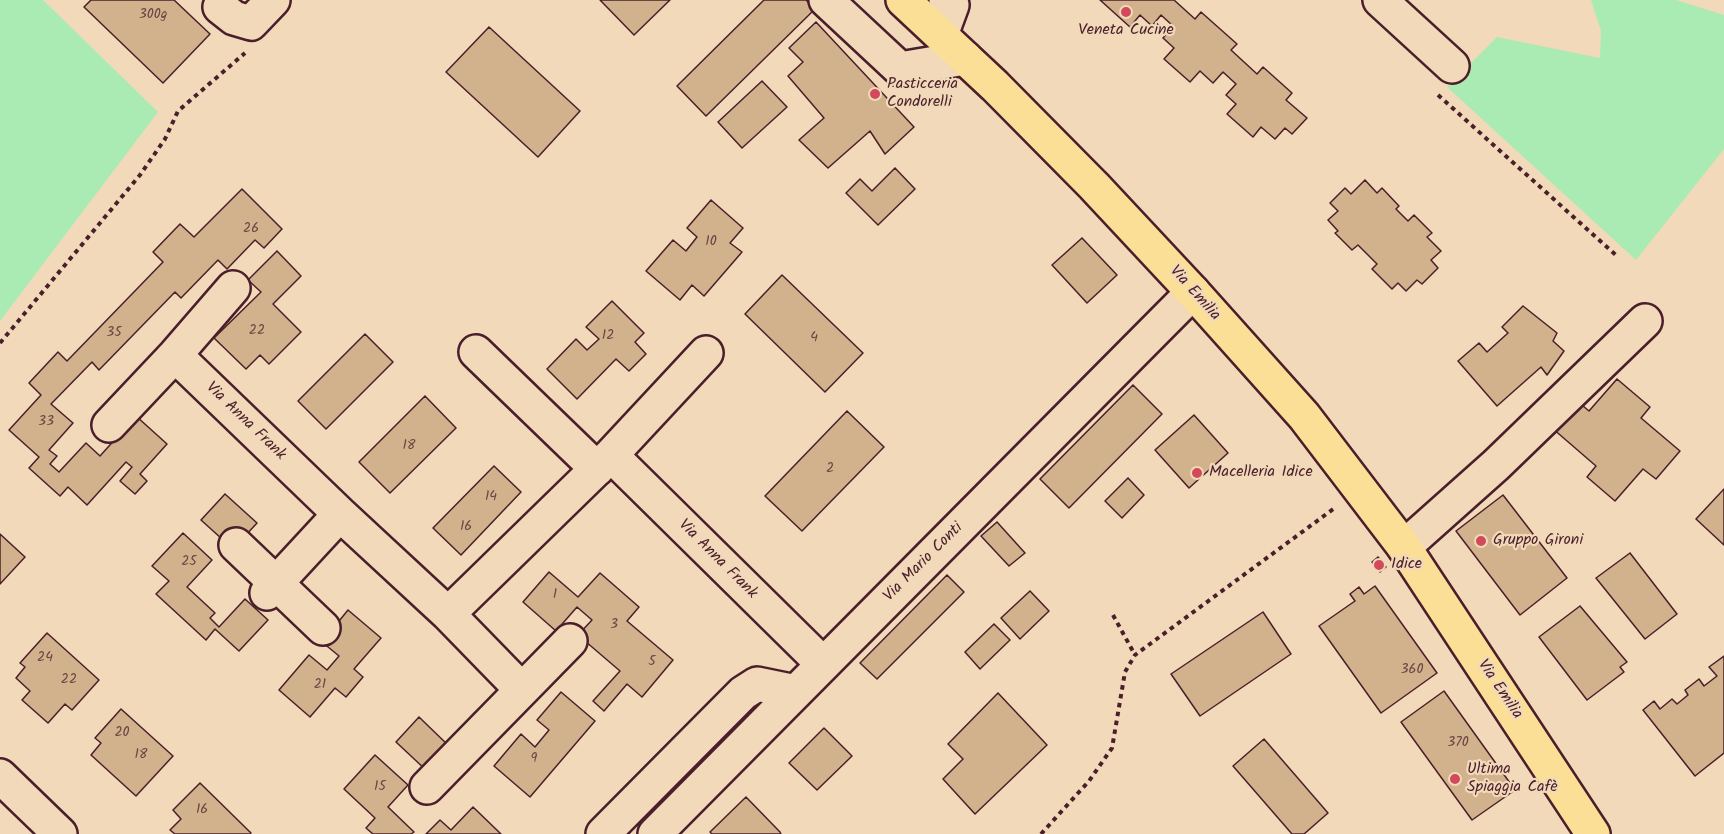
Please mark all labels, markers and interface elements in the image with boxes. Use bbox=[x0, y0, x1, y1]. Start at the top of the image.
marker: Veneta Cucine bbox=[1119, 5, 1133, 19]
house number: 300g bbox=[139, 8, 167, 24]
place label: Veneta Cucine bbox=[1078, 21, 1174, 41]
place label: Pasticceria Condorelli bbox=[887, 75, 958, 113]
marker: Pasticceria Condorelli bbox=[868, 87, 882, 101]
house number: 26 bbox=[243, 222, 259, 238]
house number: 10 bbox=[705, 235, 717, 251]
street label: Via Emilia bbox=[1164, 263, 1224, 325]
house number: 22 bbox=[249, 324, 265, 340]
house number: 35 bbox=[106, 326, 122, 342]
house number: 12 bbox=[602, 329, 614, 345]
house number: 4 bbox=[810, 331, 818, 347]
street label: Via Anna Frank bbox=[201, 379, 289, 465]
house number: 33 bbox=[38, 415, 54, 431]
house number: 18 bbox=[403, 439, 415, 455]
house number: 2 bbox=[826, 462, 834, 478]
place label: Macelleria Idice bbox=[1209, 463, 1313, 483]
marker: Macelleria Idice bbox=[1190, 466, 1204, 480]
house number: 14 bbox=[485, 490, 497, 506]
street label: Via Anna Frank bbox=[673, 516, 761, 604]
street label: Via Mario Conti bbox=[880, 519, 968, 607]
house number: 16 bbox=[460, 520, 472, 536]
place label: Gruppo Gironi bbox=[1493, 531, 1583, 551]
marker: Gruppo Gironi bbox=[1474, 534, 1488, 548]
house number: 25 bbox=[181, 555, 197, 571]
place label: Idice bbox=[1391, 555, 1422, 575]
marker: Idice bbox=[1372, 558, 1386, 572]
house number: 1 bbox=[553, 588, 557, 604]
house number: 3 bbox=[610, 618, 618, 634]
house number: 24 bbox=[37, 651, 53, 667]
house number: 5 bbox=[648, 655, 656, 671]
street label: Via Emilia bbox=[1472, 657, 1526, 723]
house number: 360 bbox=[1401, 663, 1423, 679]
house number: 22 bbox=[61, 673, 77, 689]
house number: 21 bbox=[314, 678, 326, 694]
house number: 20 bbox=[114, 726, 130, 742]
house number: 370 bbox=[1447, 736, 1469, 752]
house number: 18 bbox=[135, 748, 147, 764]
house number: 9 bbox=[531, 752, 537, 768]
place label: Ultima Spiaggia Cafè bbox=[1467, 760, 1557, 798]
marker: Ultima Spiaggia Cafè bbox=[1448, 772, 1462, 786]
house number: 15 bbox=[374, 780, 386, 796]
house number: 16 bbox=[196, 803, 208, 819]

